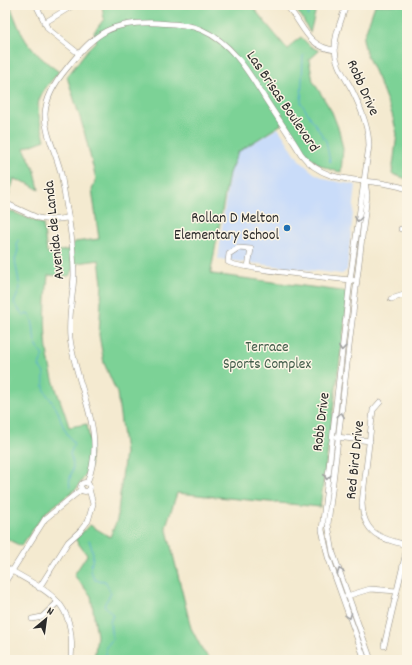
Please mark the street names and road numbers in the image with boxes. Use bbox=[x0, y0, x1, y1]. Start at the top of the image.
street label: Las Brisas Boulevard bbox=[240, 47, 324, 157]
street label: Robb Drive bbox=[340, 56, 384, 120]
street label: Avenida de Landa bbox=[39, 178, 71, 281]
street label: Robb Drive bbox=[307, 391, 337, 453]
street label: Red Bird Drive bbox=[341, 419, 371, 501]

